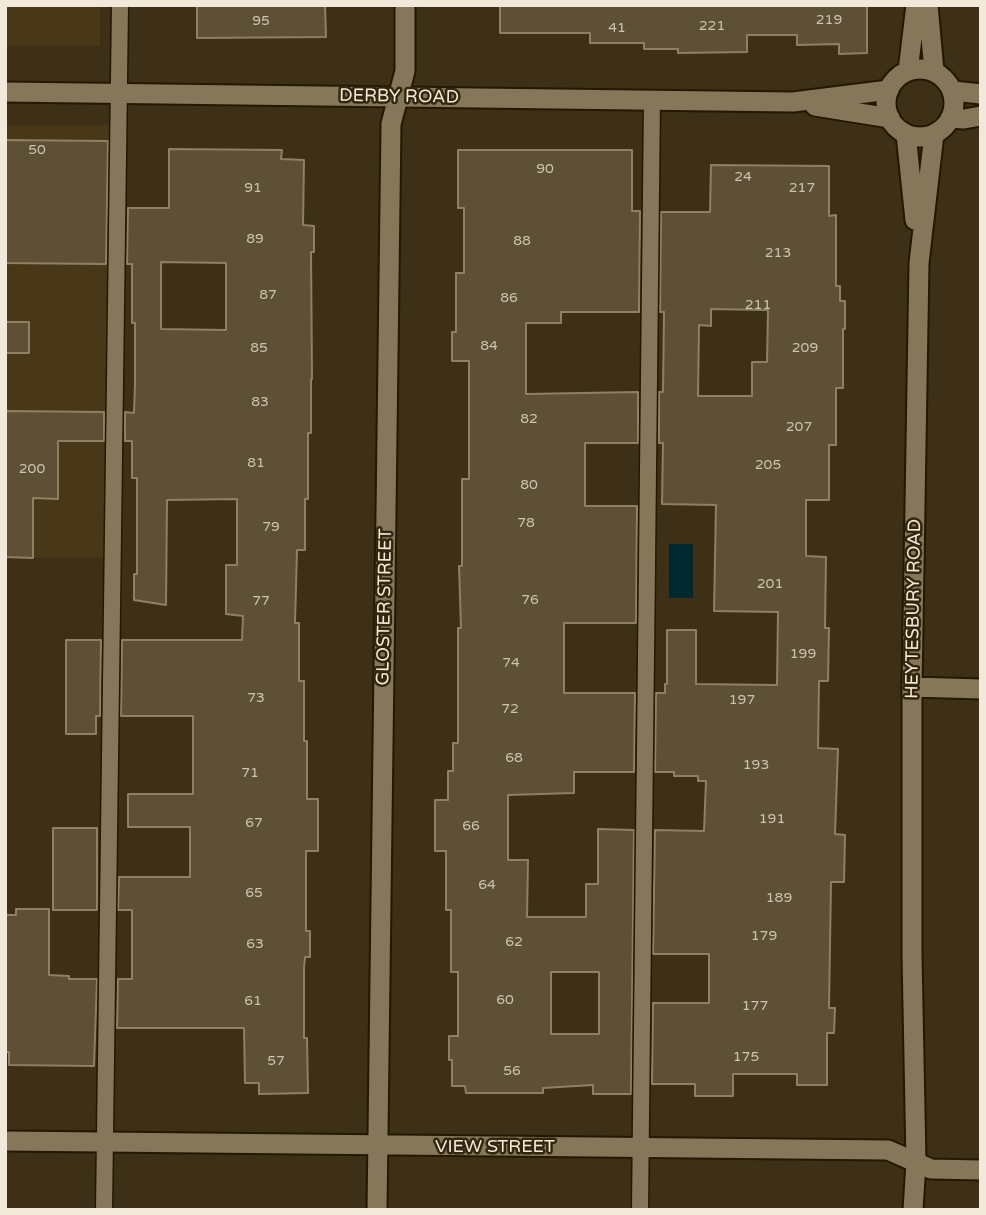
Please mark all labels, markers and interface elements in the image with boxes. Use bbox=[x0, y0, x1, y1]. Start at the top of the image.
house number: 219 bbox=[816, 12, 842, 28]
house number: 95 bbox=[252, 13, 270, 29]
house number: 221 bbox=[699, 18, 725, 34]
house number: 41 bbox=[608, 20, 626, 36]
street label: DERBY ROAD bbox=[339, 85, 459, 109]
house number: 50 bbox=[28, 142, 46, 158]
house number: 90 bbox=[536, 161, 554, 177]
house number: 24 bbox=[734, 169, 752, 185]
house number: 91 bbox=[244, 180, 262, 196]
house number: 217 bbox=[789, 180, 815, 196]
house number: 89 bbox=[246, 231, 264, 247]
house number: 88 bbox=[513, 233, 531, 249]
house number: 213 bbox=[765, 245, 791, 261]
house number: 87 bbox=[259, 287, 277, 303]
house number: 86 bbox=[500, 290, 518, 306]
house number: 211 bbox=[745, 297, 771, 313]
house number: 84 bbox=[480, 338, 498, 354]
house number: 85 bbox=[250, 340, 268, 356]
house number: 209 bbox=[792, 340, 818, 356]
house number: 83 bbox=[251, 394, 269, 410]
house number: 82 bbox=[520, 411, 538, 427]
house number: 207 bbox=[786, 419, 812, 435]
house number: 81 bbox=[247, 455, 265, 471]
house number: 205 bbox=[755, 457, 781, 473]
house number: 200 bbox=[19, 461, 45, 477]
house number: 80 bbox=[520, 477, 538, 493]
house number: 78 bbox=[517, 515, 535, 531]
house number: 79 bbox=[262, 519, 280, 535]
street label: HEYTESBURY ROAD bbox=[902, 519, 926, 699]
street label: GLOSTER STREET bbox=[373, 528, 397, 686]
house number: 201 bbox=[757, 576, 783, 592]
house number: 76 bbox=[521, 592, 539, 608]
house number: 77 bbox=[252, 593, 270, 609]
house number: 199 bbox=[790, 646, 816, 662]
house number: 74 bbox=[502, 655, 520, 671]
house number: 73 bbox=[247, 690, 265, 706]
house number: 197 bbox=[729, 692, 755, 708]
house number: 72 bbox=[501, 701, 519, 717]
house number: 68 bbox=[505, 750, 523, 766]
house number: 193 bbox=[743, 757, 769, 773]
house number: 71 bbox=[241, 765, 259, 781]
house number: 191 bbox=[759, 811, 785, 827]
house number: 67 bbox=[245, 815, 263, 831]
house number: 66 bbox=[462, 818, 480, 834]
house number: 64 bbox=[478, 877, 496, 893]
house number: 65 bbox=[245, 885, 263, 901]
house number: 189 bbox=[766, 890, 792, 906]
house number: 179 bbox=[751, 928, 777, 944]
house number: 62 bbox=[505, 934, 523, 950]
house number: 63 bbox=[246, 936, 264, 952]
house number: 60 bbox=[496, 992, 514, 1008]
house number: 61 bbox=[244, 993, 262, 1009]
house number: 177 bbox=[742, 998, 768, 1014]
house number: 175 bbox=[733, 1049, 759, 1065]
house number: 57 bbox=[267, 1053, 285, 1069]
house number: 56 bbox=[503, 1063, 521, 1079]
street label: VIEW STREET bbox=[435, 1136, 555, 1158]

